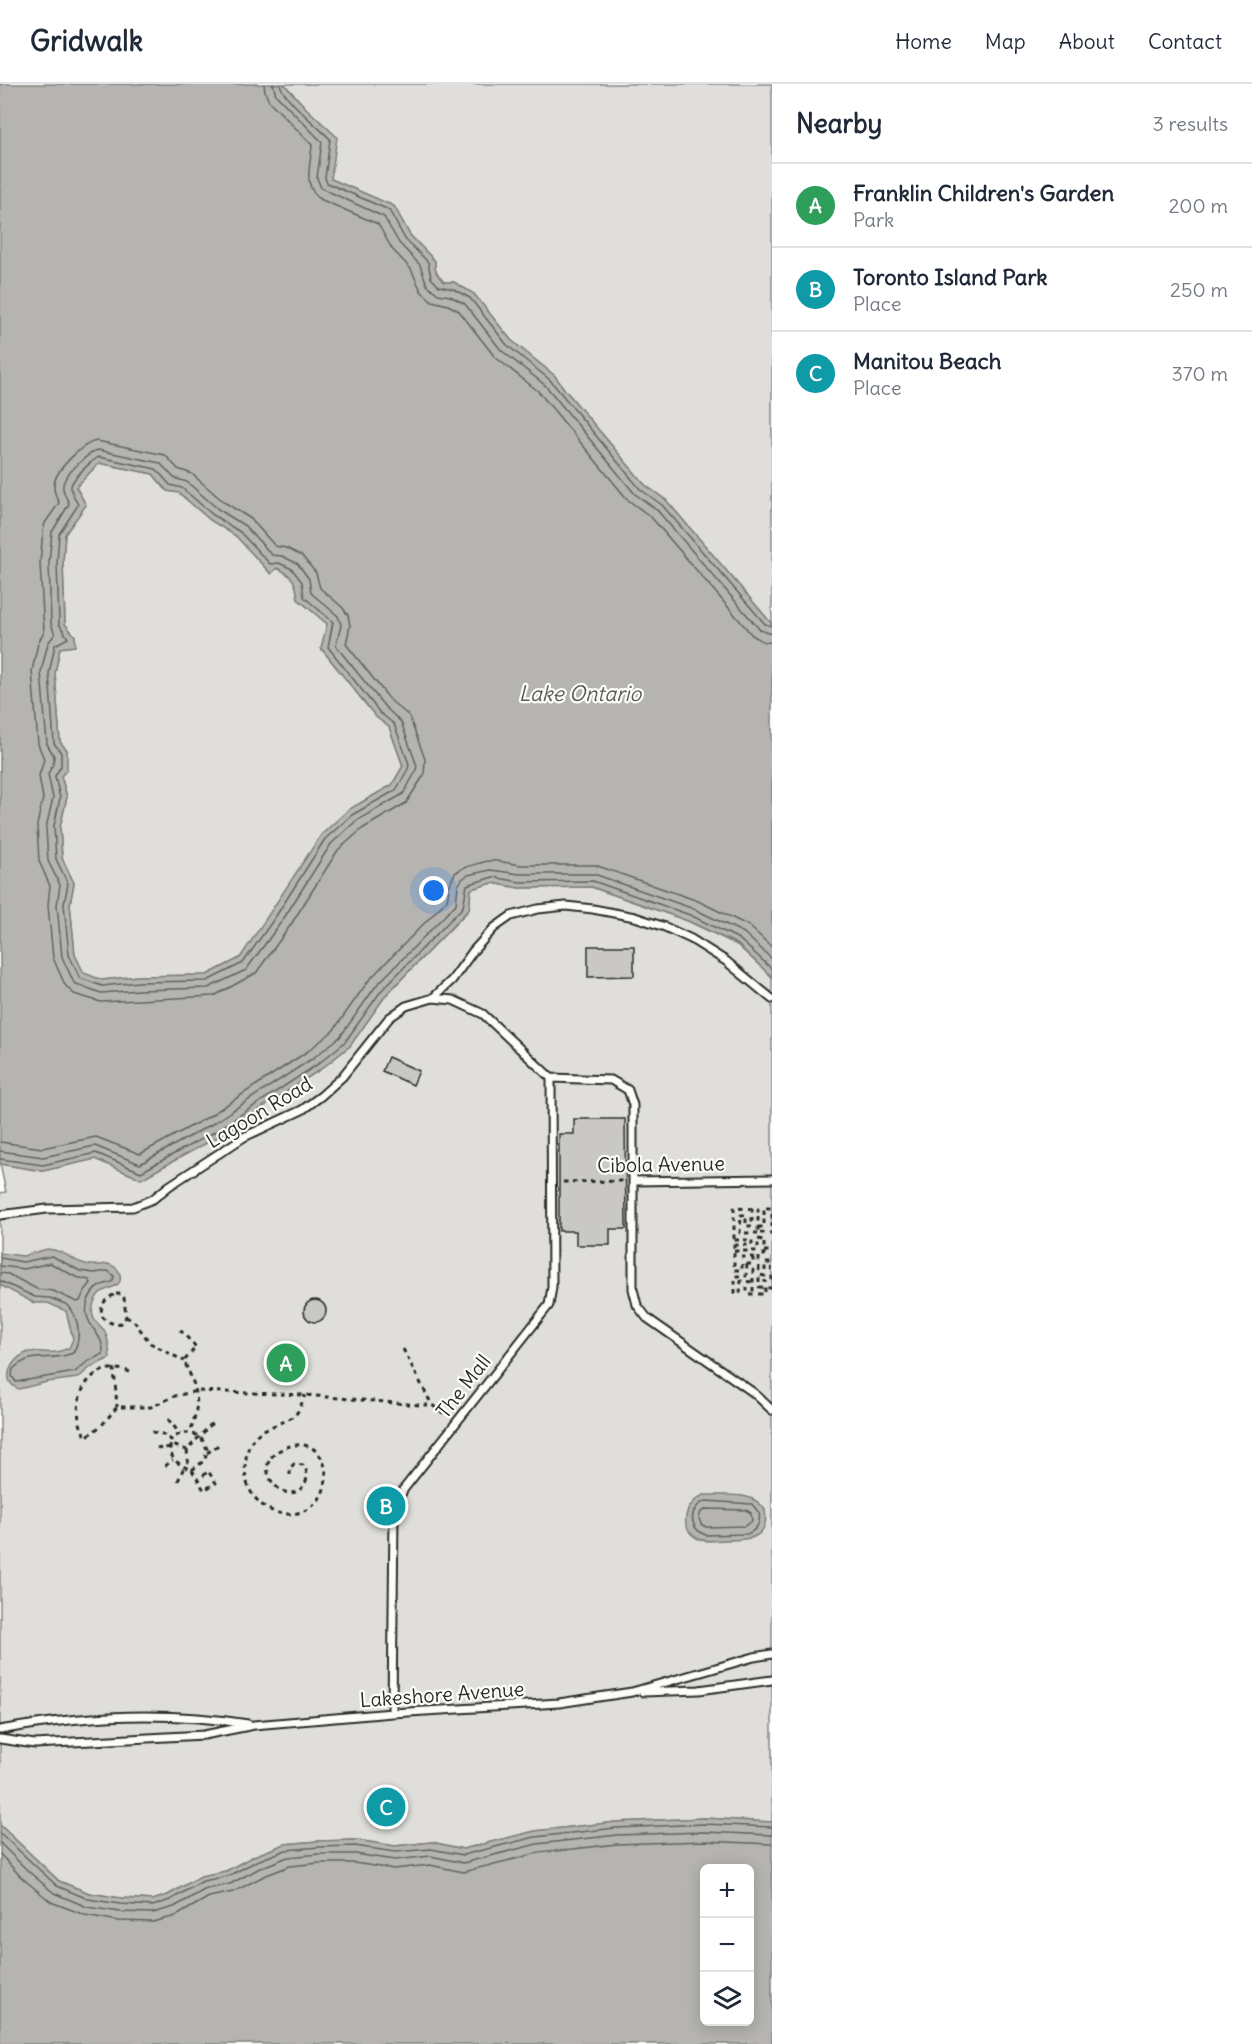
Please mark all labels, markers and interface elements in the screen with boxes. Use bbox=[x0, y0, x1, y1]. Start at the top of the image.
text: Gridwalk bbox=[30, 23, 143, 59]
text: Home bbox=[895, 28, 952, 55]
text: Map bbox=[985, 28, 1026, 55]
text: About bbox=[1059, 28, 1115, 55]
text: Contact bbox=[1148, 28, 1222, 55]
text: Nearby bbox=[796, 107, 882, 140]
text: 3 results bbox=[1152, 111, 1228, 136]
text: Franklin Children's Garden bbox=[853, 179, 1114, 207]
text: A bbox=[809, 193, 822, 218]
text: 200 m bbox=[1168, 193, 1228, 218]
text: Park bbox=[853, 207, 894, 232]
text: Toronto Island Park bbox=[853, 263, 1048, 291]
text: B bbox=[809, 277, 822, 302]
text: 250 m bbox=[1170, 277, 1228, 302]
text: Place bbox=[853, 291, 901, 316]
text: Manitou Beach bbox=[853, 347, 1001, 375]
text: C bbox=[809, 361, 822, 386]
text: 370 m bbox=[1171, 361, 1228, 386]
text: Place bbox=[853, 375, 901, 400]
water label: Lake Ontario bbox=[519, 680, 642, 707]
your location bbox=[419, 876, 448, 905]
street label: Lagoon Road bbox=[202, 1071, 317, 1153]
street label: Cibola Avenue bbox=[597, 1150, 725, 1178]
pin: A bbox=[266, 1340, 306, 1386]
street label: The Mall bbox=[430, 1349, 496, 1423]
pin: B bbox=[366, 1484, 406, 1528]
street label: Lakeshore Avenue bbox=[359, 1676, 525, 1712]
pin: C bbox=[366, 1784, 406, 1830]
map controls bbox=[700, 1864, 754, 2026]
button: + bbox=[700, 1864, 754, 1918]
button: − bbox=[700, 1918, 754, 1972]
button: layers bbox=[700, 1972, 754, 2026]

